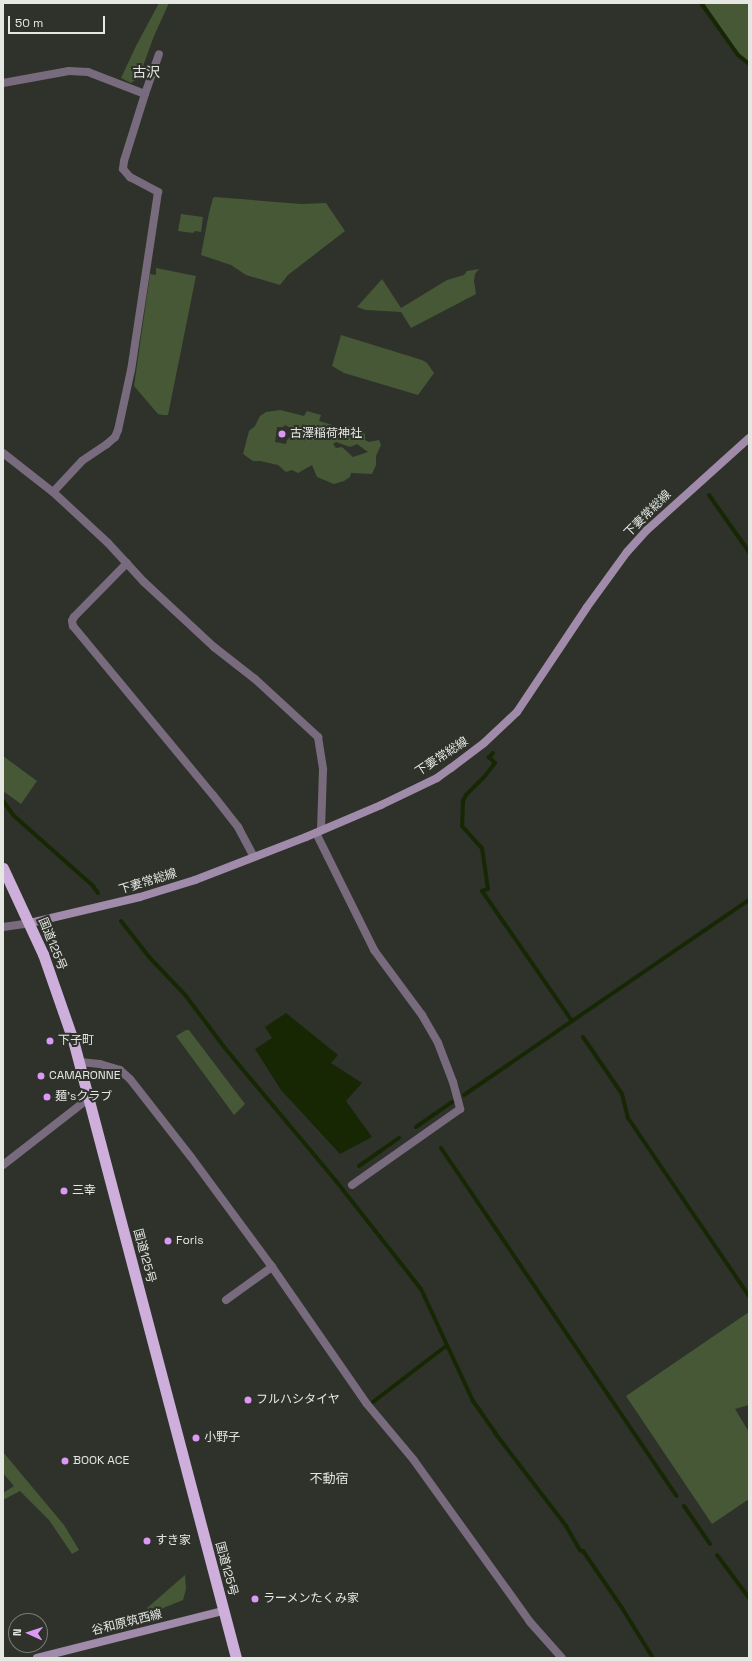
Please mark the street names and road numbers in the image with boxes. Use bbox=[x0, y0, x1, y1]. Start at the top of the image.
street label: 下妻常総線 bbox=[622, 488, 674, 540]
street label: 下妻常総線 bbox=[413, 735, 471, 779]
street label: 下妻常総線 bbox=[117, 866, 179, 898]
street label: 国道125号 bbox=[35, 916, 69, 972]
street label: 国道125号 bbox=[130, 1227, 158, 1285]
street label: 国道125号 bbox=[212, 1540, 240, 1598]
street label: 谷和原筑西線 bbox=[90, 1607, 164, 1639]

